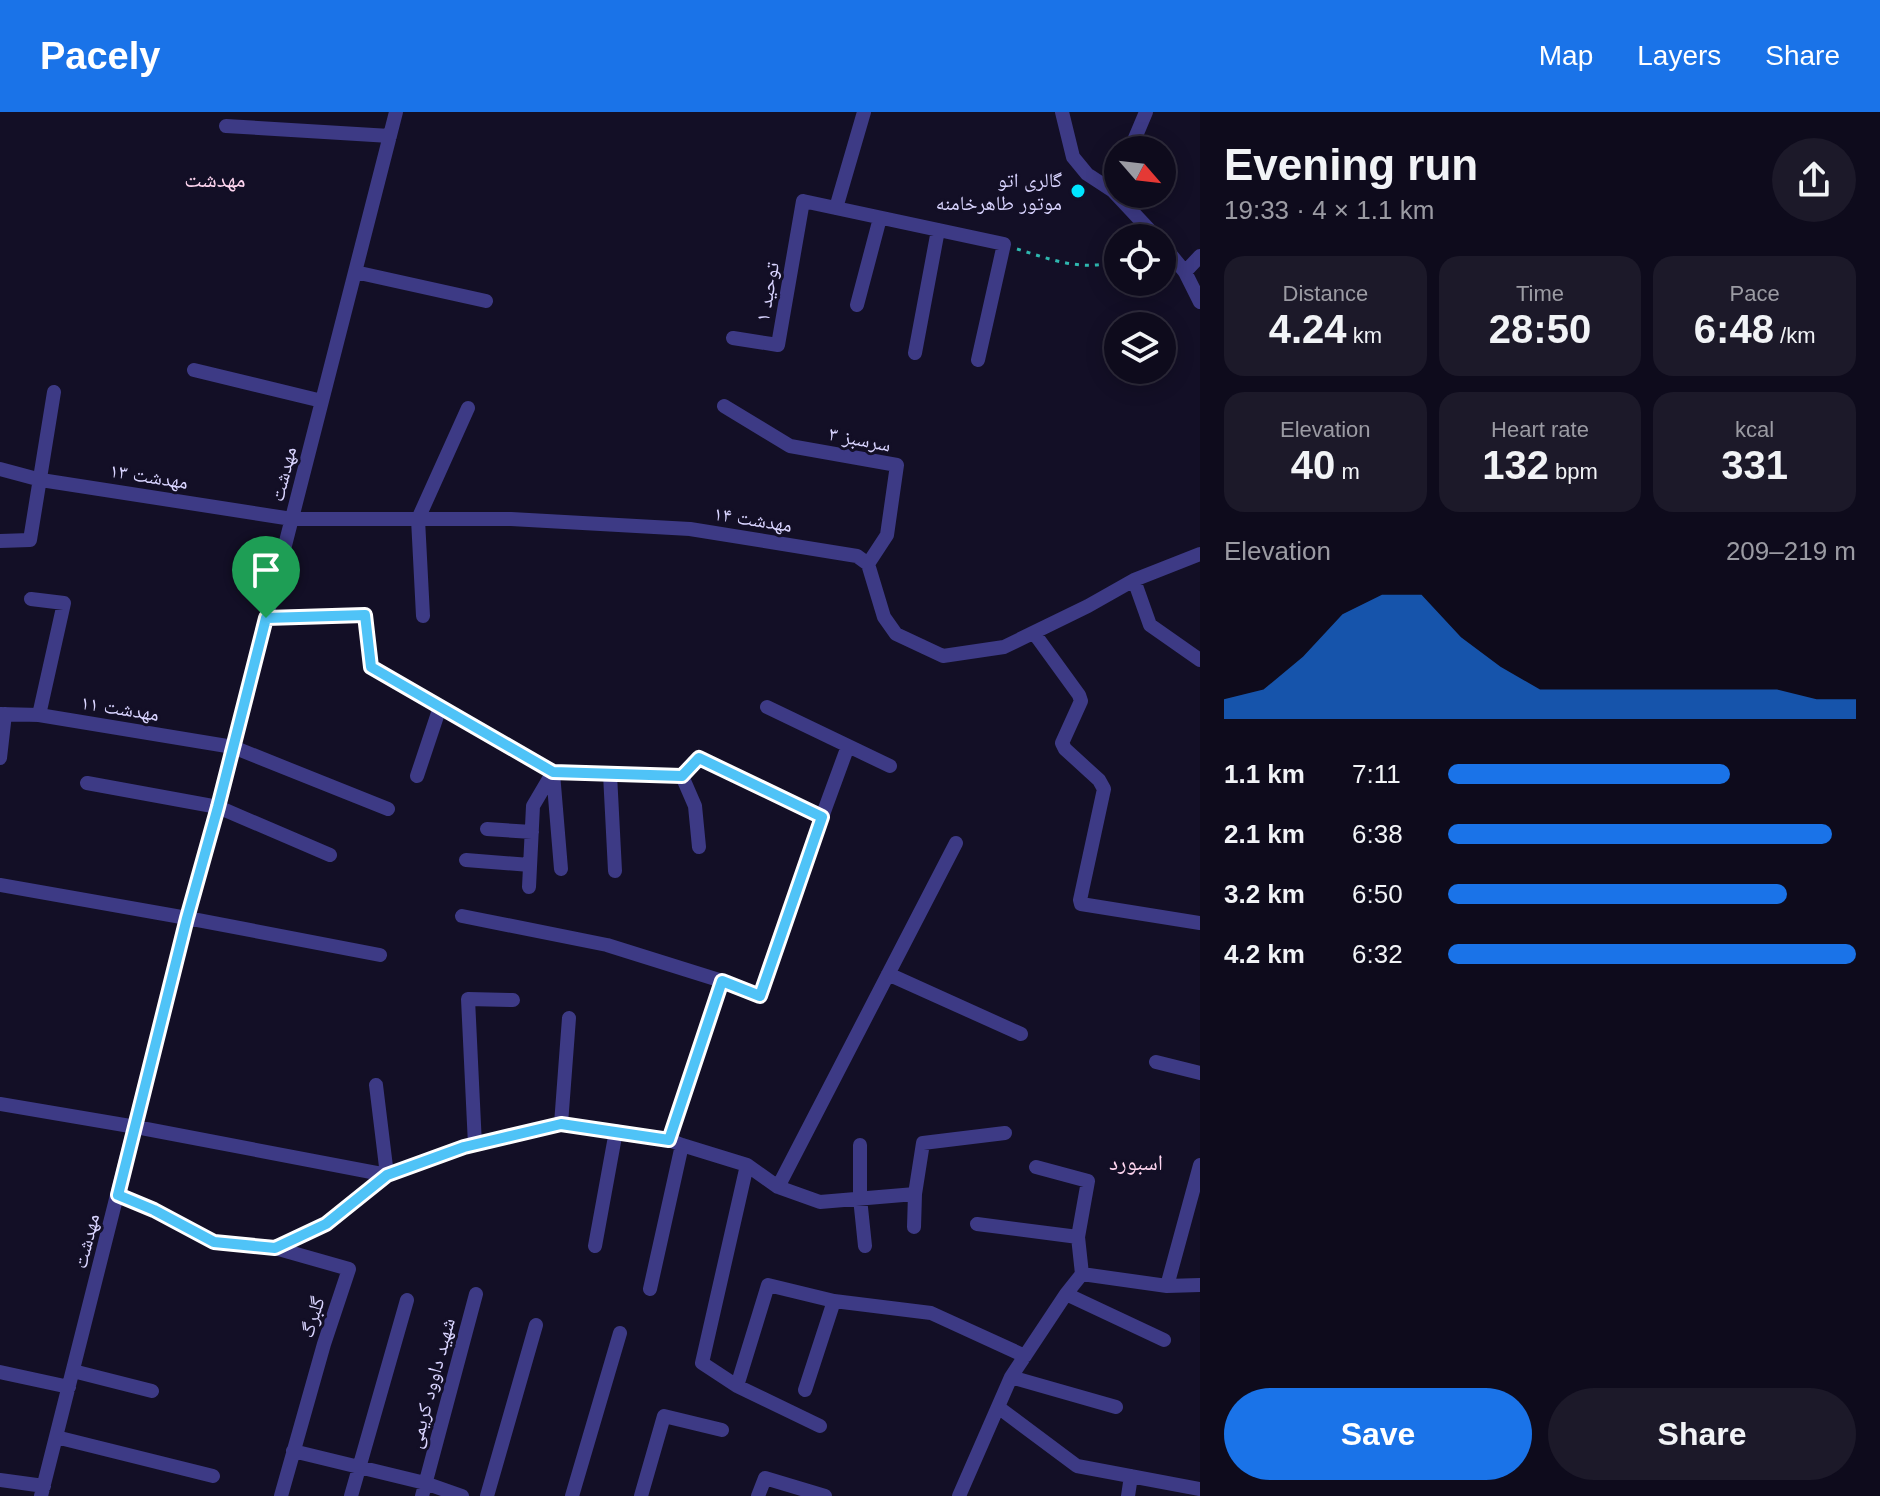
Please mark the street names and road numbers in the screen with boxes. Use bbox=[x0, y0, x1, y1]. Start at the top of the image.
street label: توحید ۱ bbox=[751, 260, 783, 324]
street label: سرسبز ۳ bbox=[827, 422, 893, 456]
street label: مهدشت bbox=[266, 444, 301, 504]
street label: مهدشت ۱۳ bbox=[108, 459, 190, 494]
street label: مهدشت ۱۴ bbox=[712, 502, 794, 537]
street label: مهدشت ۱۱ bbox=[79, 691, 161, 726]
street label: مهدشت bbox=[69, 1211, 104, 1271]
street label: گلبرگ bbox=[295, 1294, 330, 1340]
street label: شهید داوود کریمی bbox=[403, 1316, 460, 1451]

